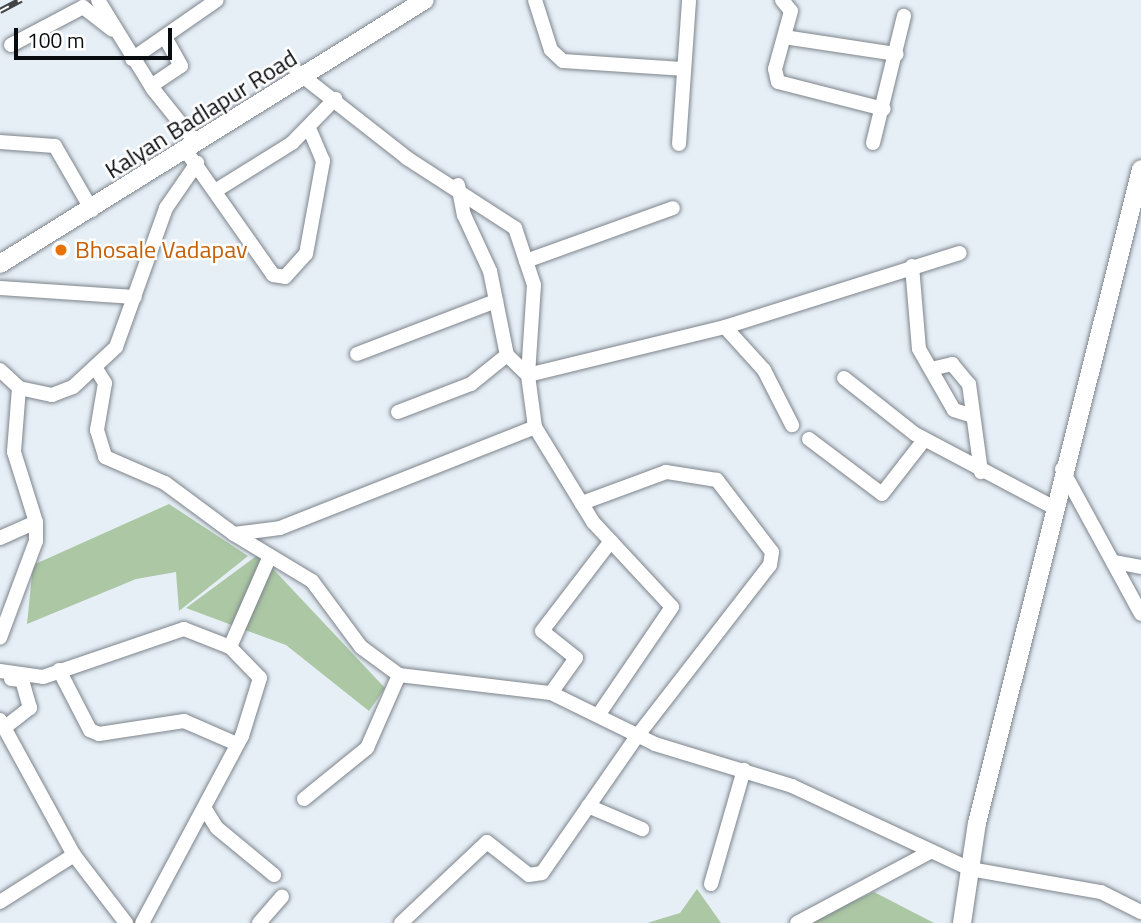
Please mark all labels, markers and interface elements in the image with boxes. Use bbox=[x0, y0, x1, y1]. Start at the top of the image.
scale bar bbox=[18, 14, 175, 58]
text: 100 m bbox=[27, 24, 84, 56]
street label: Kalyan Badlapur Road bbox=[100, 43, 302, 185]
place label: Bhosale Vadapav bbox=[75, 236, 248, 264]
marker: Bhosale Vadapav bbox=[53, 242, 69, 258]

